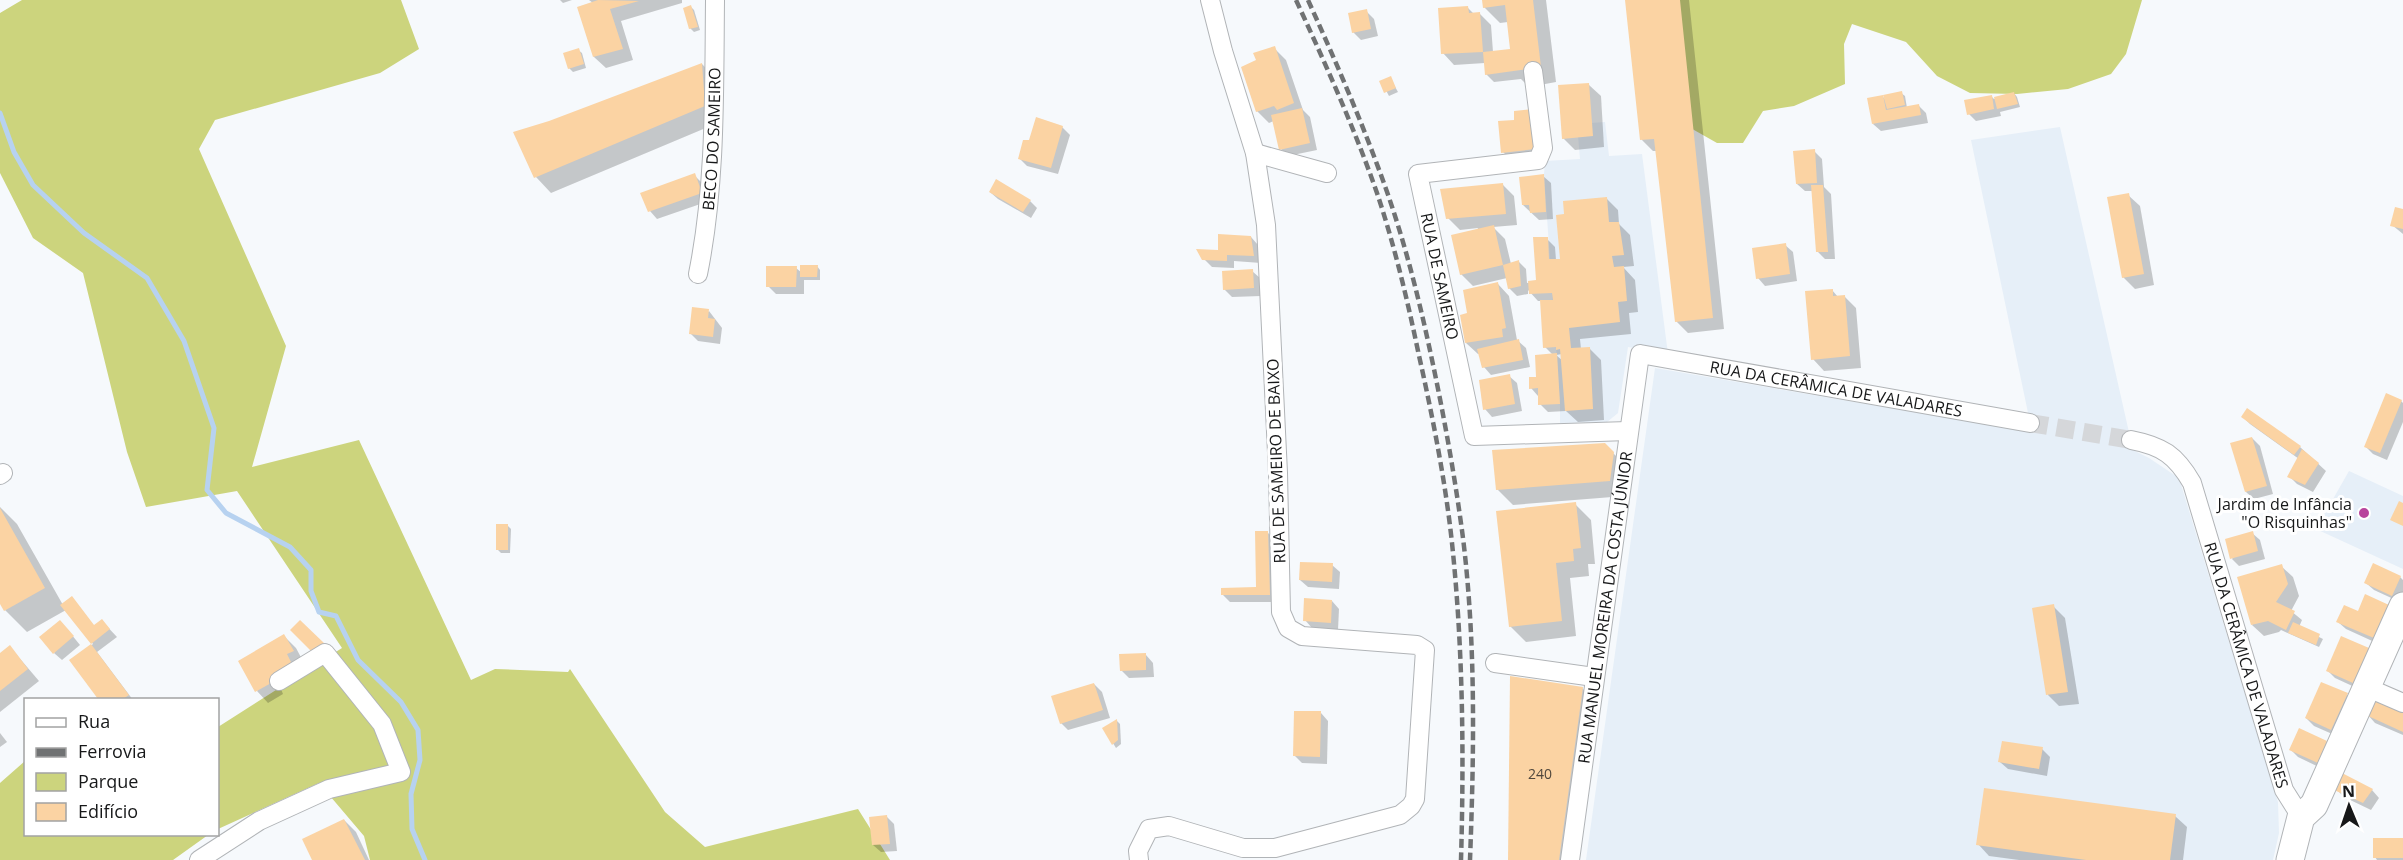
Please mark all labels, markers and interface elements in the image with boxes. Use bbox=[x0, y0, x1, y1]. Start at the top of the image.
street label: BECO DO SAMEIRO bbox=[697, 67, 725, 211]
street label: RUA DE SAMEIRO bbox=[1416, 211, 1464, 342]
street label: RUA DA CERÂMICA DE VALADARES bbox=[1708, 356, 1964, 422]
street label: RUA DE SAMEIRO DE BAIXO bbox=[1261, 358, 1291, 564]
street label: RUA MANUEL MOREIRA DA COSTA JÚNIOR bbox=[1572, 450, 1637, 765]
place label: Jardim de Infância "O Risquinhas" bbox=[2216, 493, 2352, 533]
marker: Jardim de Infância "O Risquinhas" bbox=[2357, 506, 2371, 520]
street label: RUA DA CERÂMICA DE VALADARES bbox=[2199, 539, 2294, 791]
legend bbox=[24, 698, 219, 836]
text: Rua bbox=[78, 709, 110, 733]
text: Ferrovia bbox=[78, 739, 146, 763]
house number: 240 bbox=[1528, 764, 1552, 783]
text: Parque bbox=[78, 769, 138, 793]
north arrow bbox=[2319, 776, 2379, 836]
text: N bbox=[2342, 780, 2355, 802]
text: Edifício bbox=[78, 799, 138, 823]

